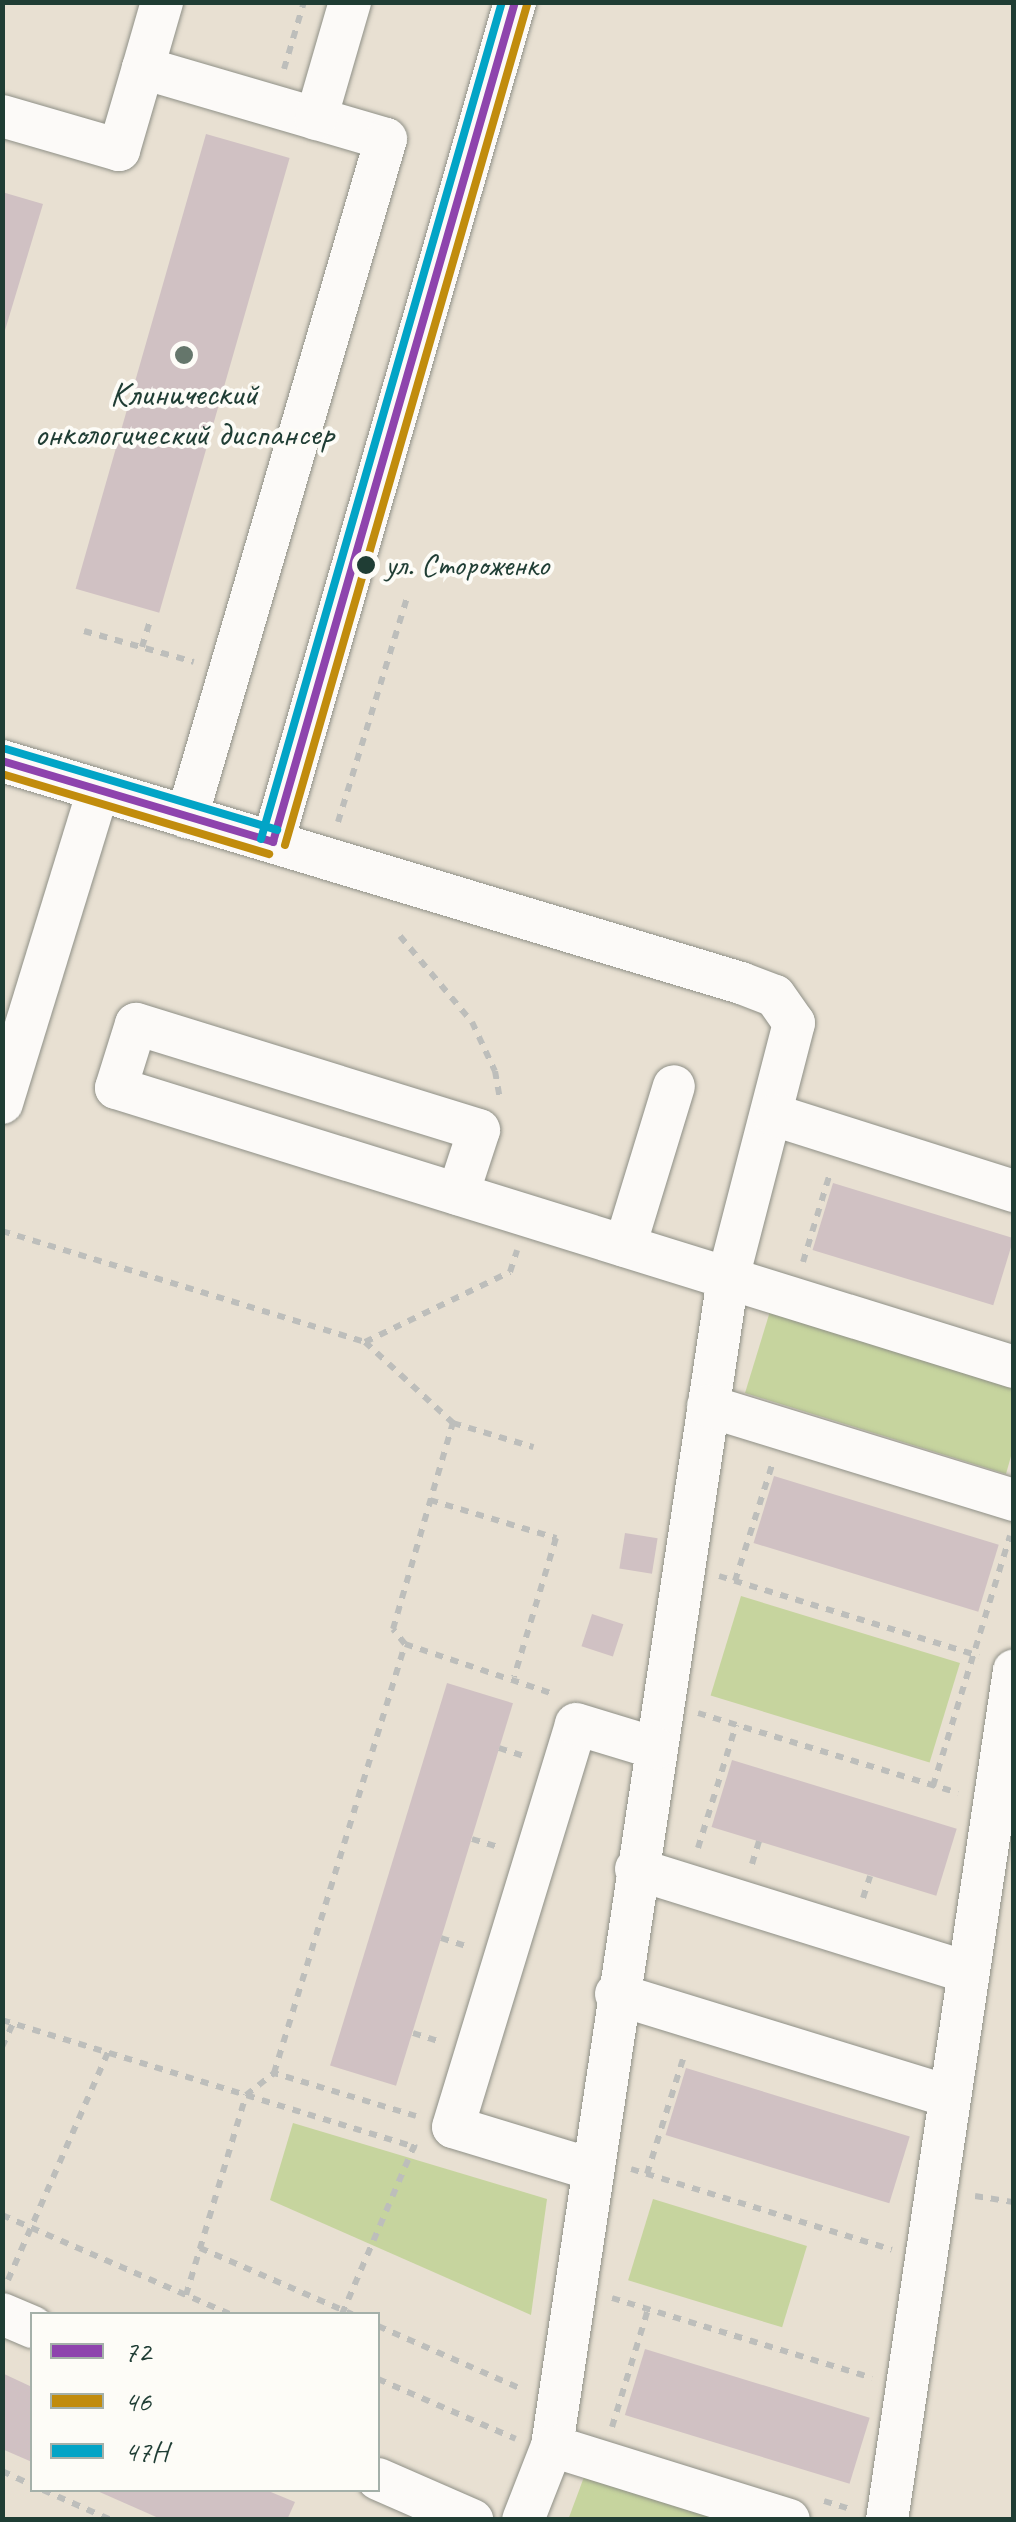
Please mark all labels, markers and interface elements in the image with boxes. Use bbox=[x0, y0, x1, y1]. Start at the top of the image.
marker: Клинический онкологический диспансер bbox=[171, 342, 197, 368]
place label: Клинический онкологический диспансер bbox=[34, 373, 334, 455]
place label: ул. Стороженко bbox=[385, 546, 549, 584]
marker: ул. Стороженко bbox=[356, 555, 376, 575]
legend bbox=[30, 2312, 380, 2492]
text: 72 bbox=[124, 2332, 151, 2370]
text: 46 bbox=[124, 2382, 151, 2420]
text: 47Н bbox=[124, 2432, 168, 2470]

